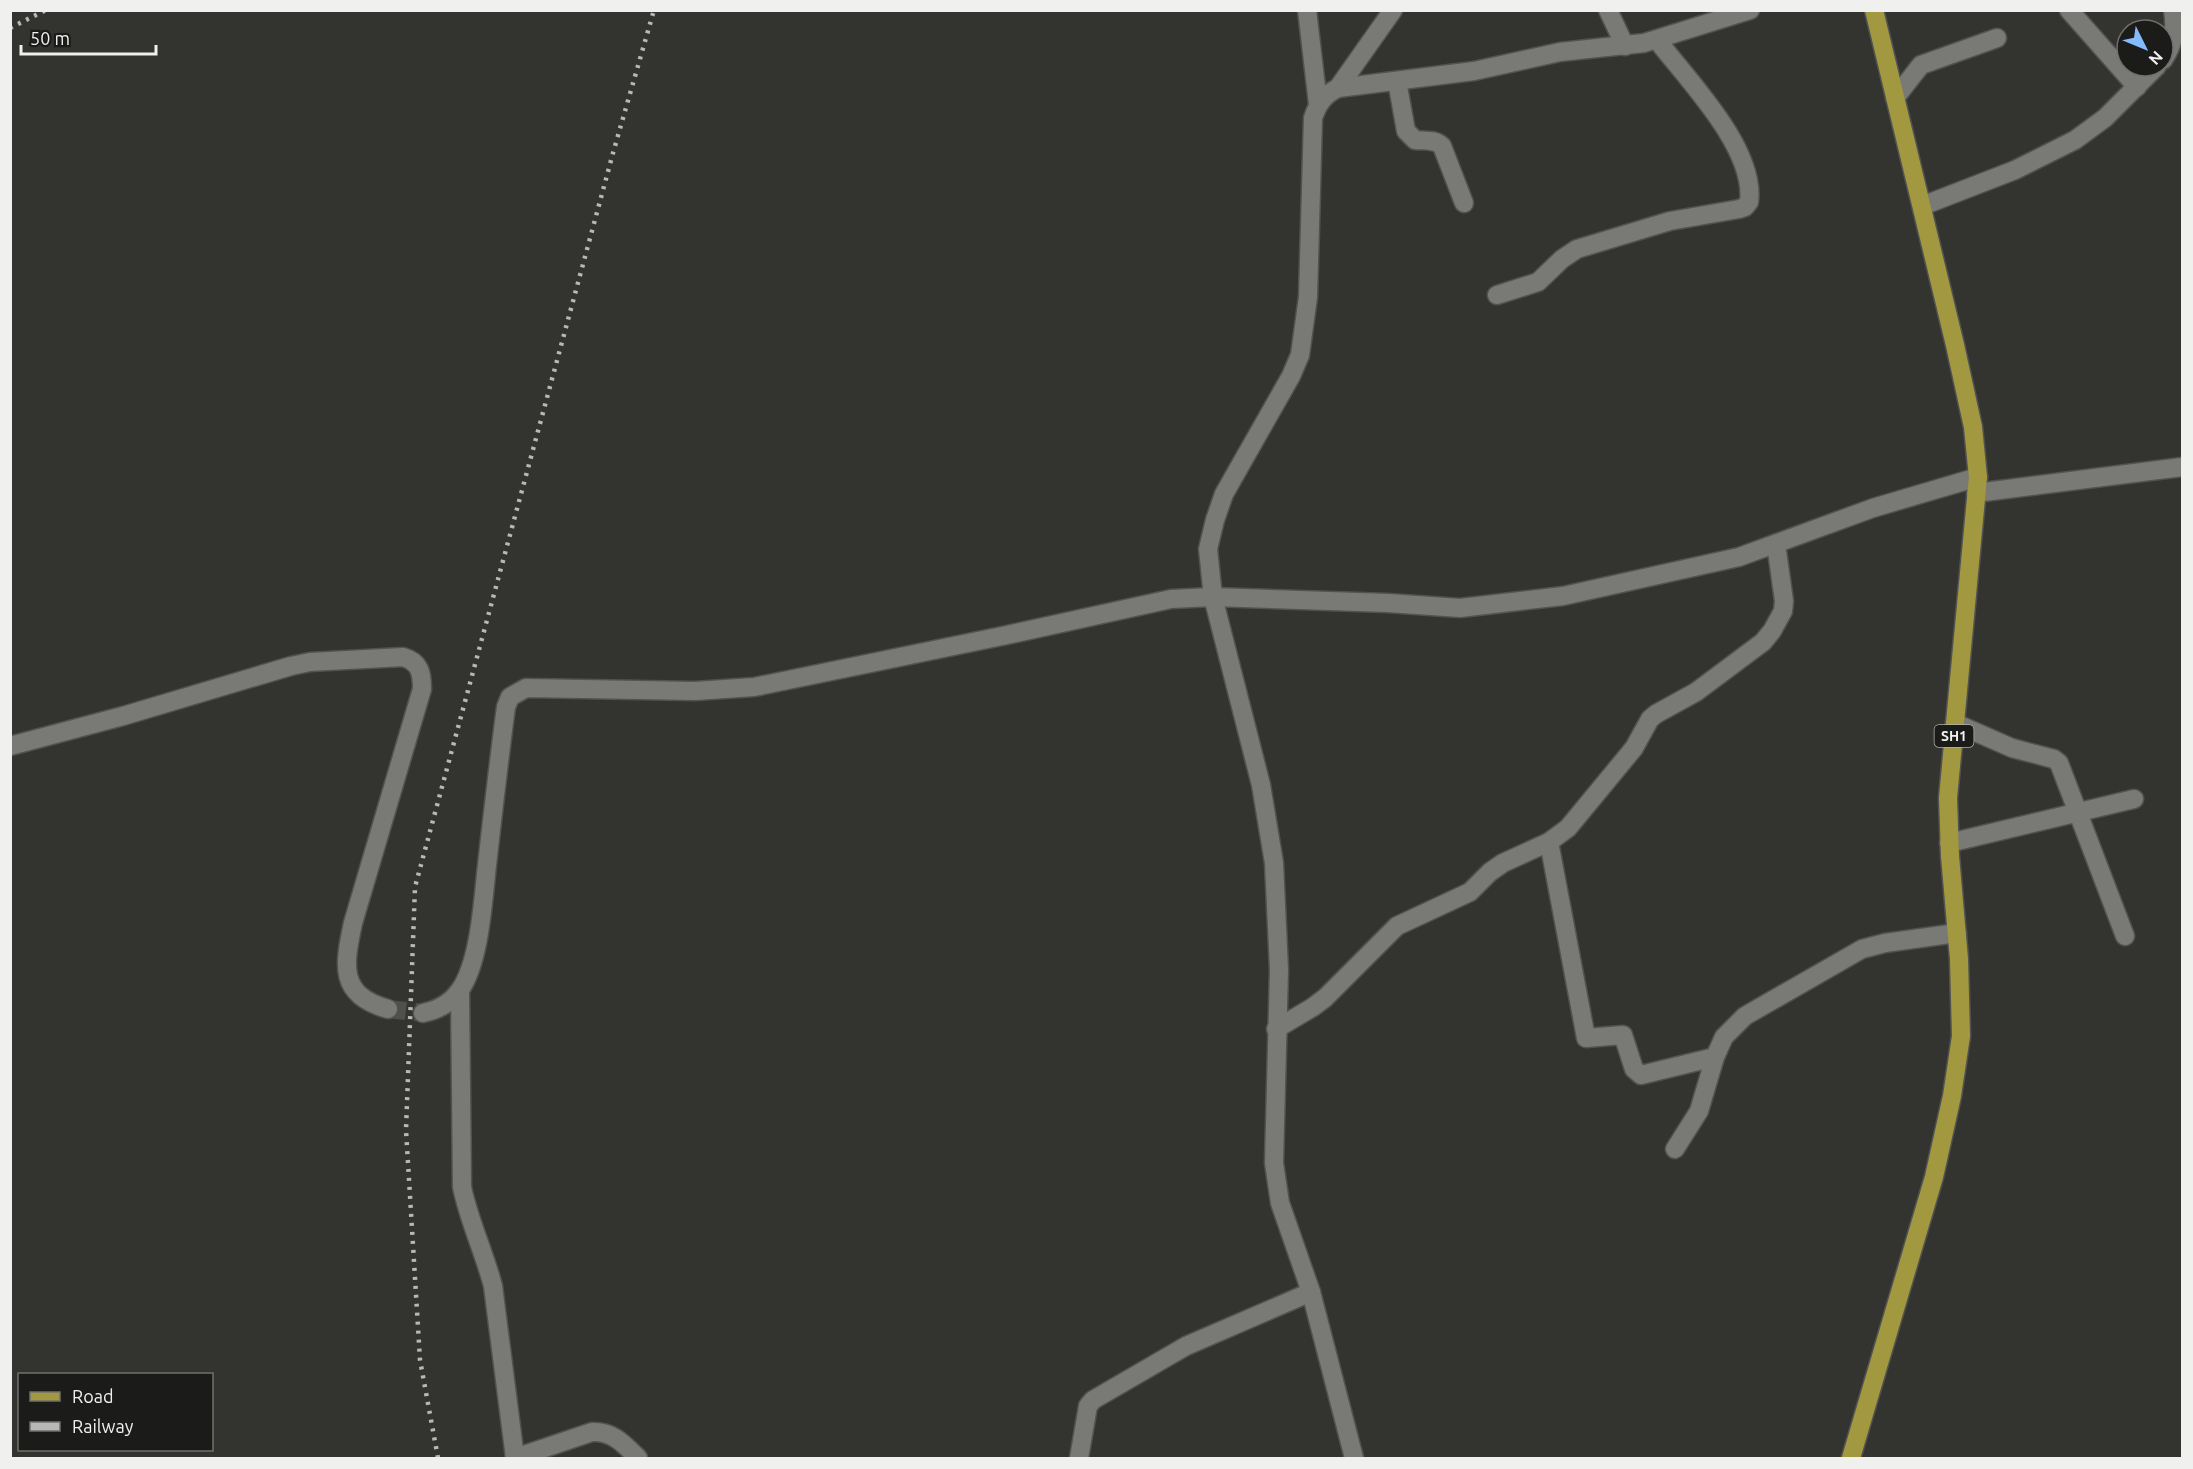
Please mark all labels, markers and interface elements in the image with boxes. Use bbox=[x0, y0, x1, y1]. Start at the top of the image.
scale bar bbox=[21, 18, 156, 56]
north arrow bbox=[2115, 18, 2175, 78]
text: 50 m bbox=[30, 28, 70, 48]
text: N bbox=[2145, 48, 2167, 69]
road number: SH1 bbox=[1934, 725, 1974, 747]
legend bbox=[18, 1373, 213, 1451]
text: Road bbox=[72, 1386, 114, 1406]
text: Railway bbox=[72, 1416, 134, 1436]

